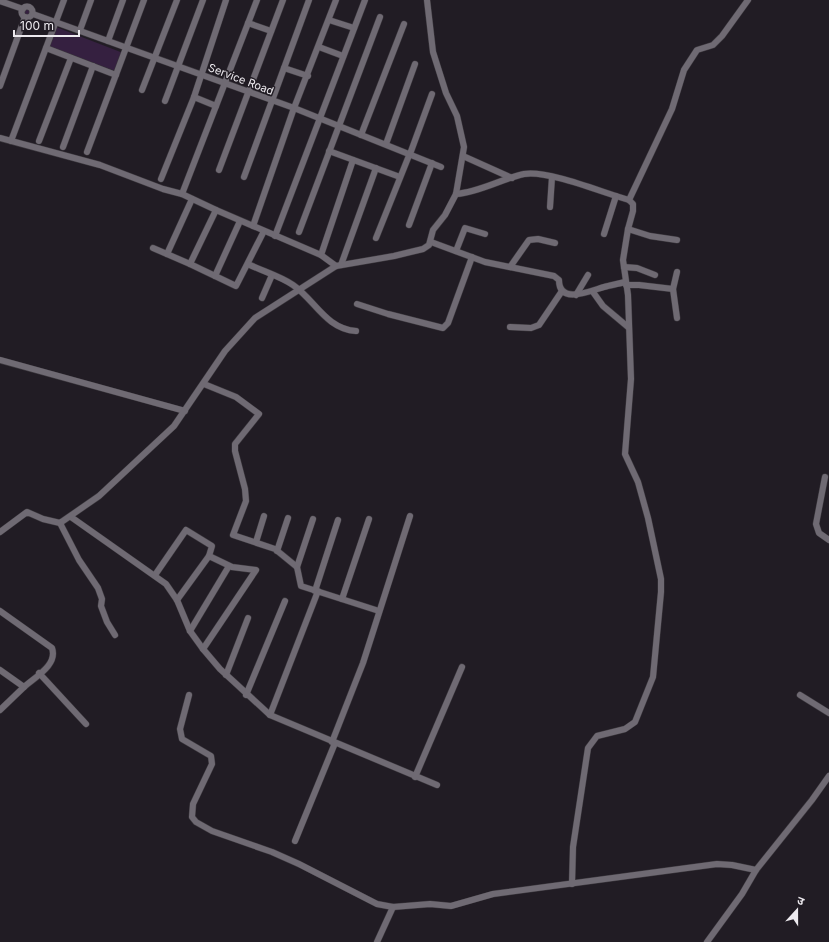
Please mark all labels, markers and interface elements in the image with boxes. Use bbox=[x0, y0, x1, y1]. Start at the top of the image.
scale bar bbox=[14, 12, 79, 38]
text: 100 m bbox=[20, 18, 54, 33]
street label: Service Road bbox=[206, 60, 276, 98]
north arrow bbox=[777, 890, 817, 930]
text: उ bbox=[795, 893, 807, 909]

